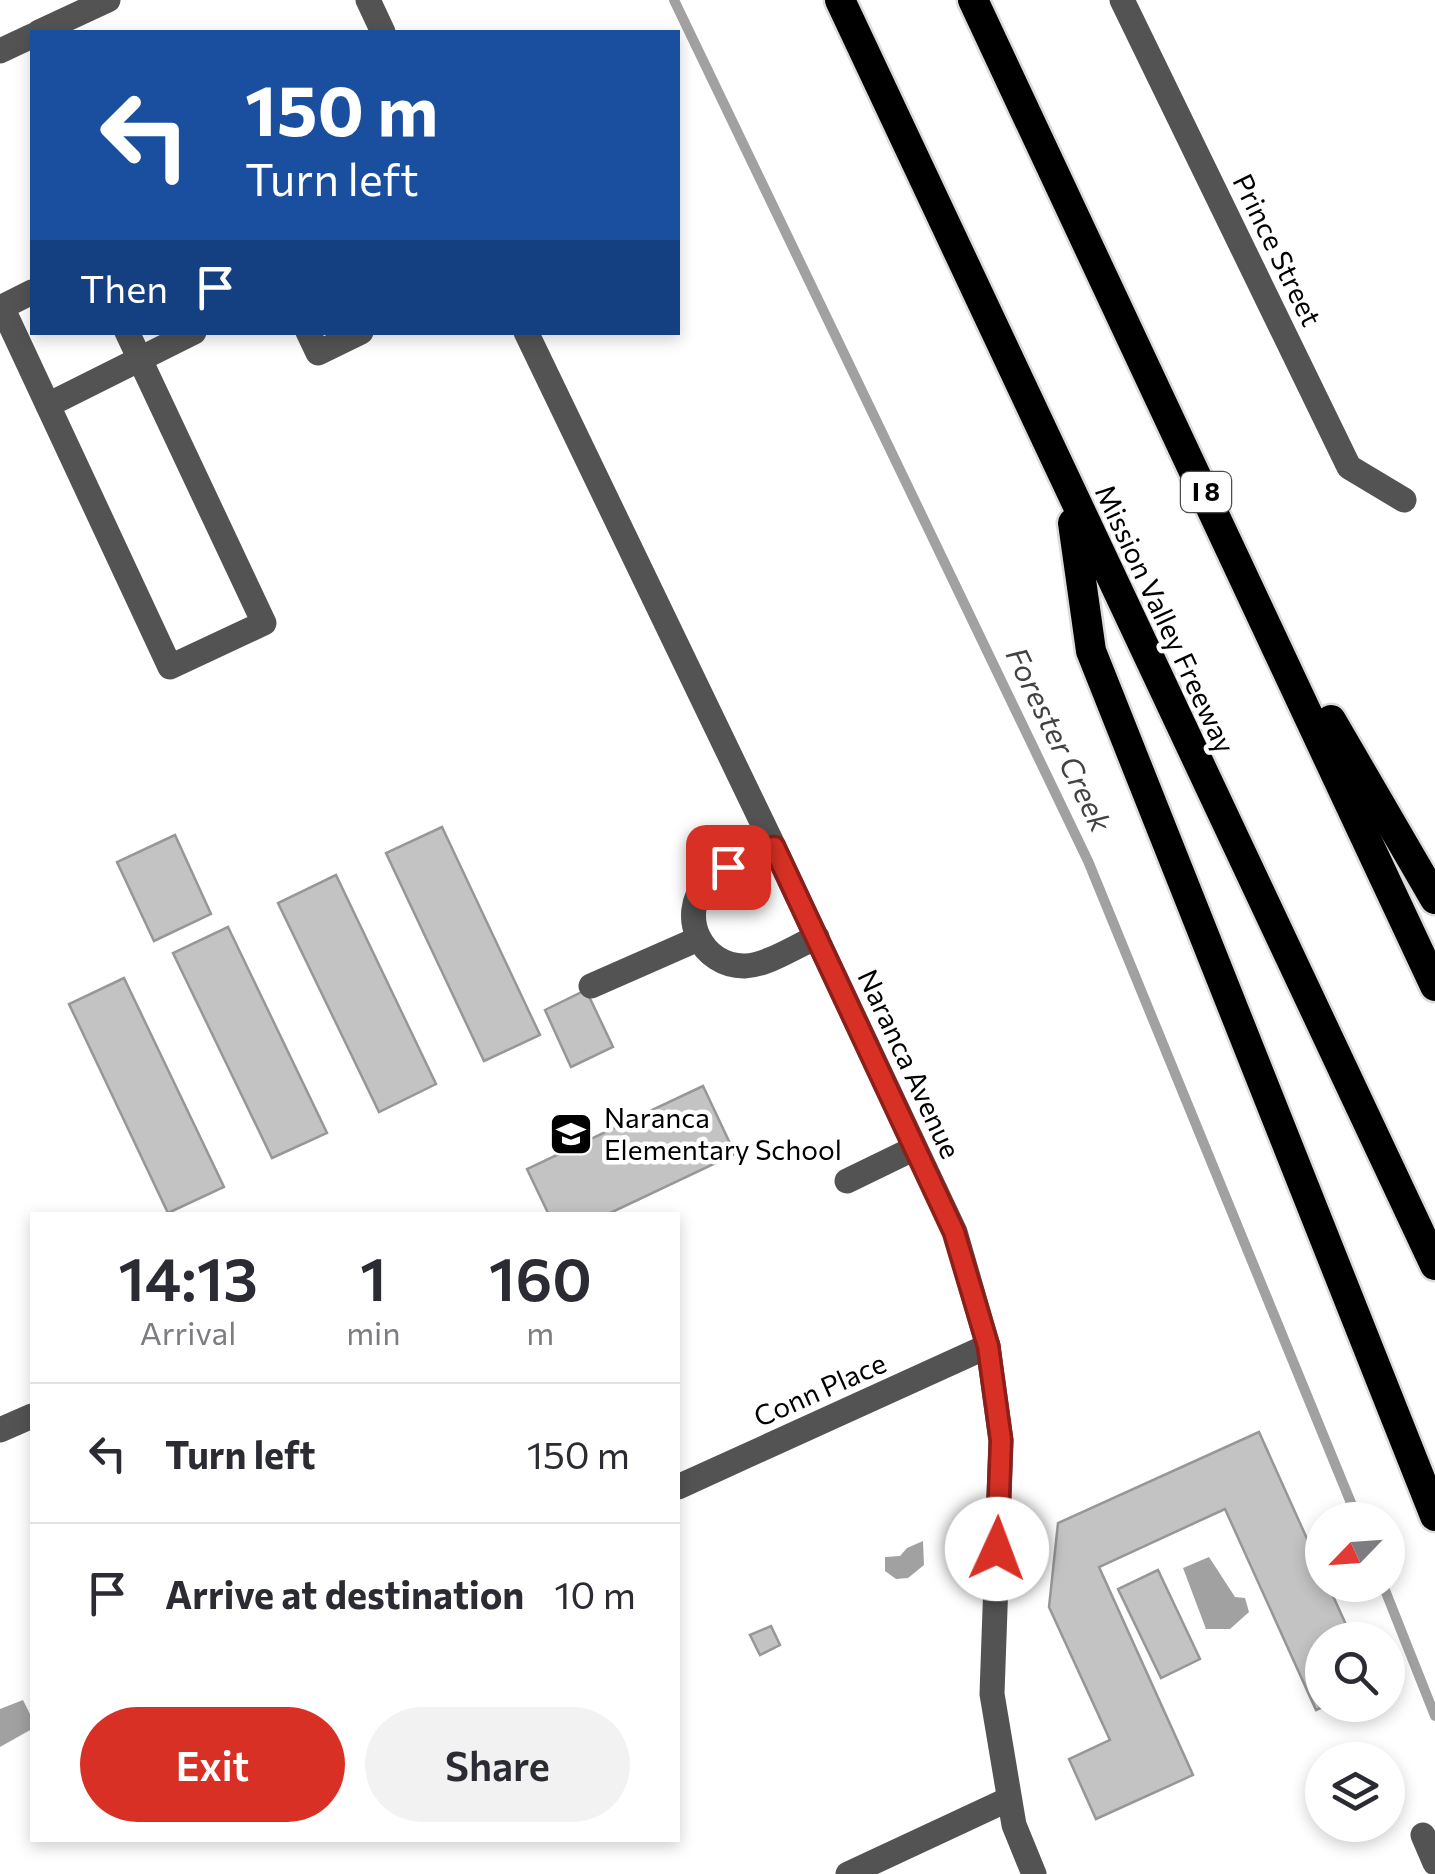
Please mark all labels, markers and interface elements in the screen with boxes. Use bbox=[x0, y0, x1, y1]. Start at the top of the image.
text: 150 m bbox=[245, 65, 438, 150]
icon: left bbox=[80, 70, 210, 200]
text: Turn left bbox=[245, 150, 419, 205]
street label: Prince Street bbox=[1226, 168, 1329, 331]
icon: arrive bbox=[188, 260, 243, 315]
text: Then bbox=[80, 264, 168, 311]
road number: I 8 bbox=[1181, 472, 1231, 512]
street label: Mission Valley Freeway bbox=[1089, 479, 1243, 758]
water label: Forester Creek bbox=[1000, 641, 1121, 838]
pin bbox=[686, 825, 771, 910]
icon: arrive bbox=[701, 840, 756, 895]
street label: Naranca Avenue bbox=[851, 964, 969, 1163]
place label: Naranca Elementary School bbox=[604, 1100, 842, 1166]
school or university icon: Naranca Elementary School bbox=[548, 1111, 594, 1157]
text: 14:13 bbox=[118, 1240, 258, 1313]
text: 1 bbox=[360, 1240, 387, 1313]
text: 160 bbox=[489, 1240, 592, 1313]
text: Arrival bbox=[140, 1312, 236, 1352]
text: min bbox=[346, 1312, 401, 1352]
text: m bbox=[526, 1312, 554, 1352]
street label: Conn Place bbox=[748, 1345, 891, 1433]
icon: left bbox=[80, 1426, 135, 1481]
text: Turn left bbox=[165, 1430, 316, 1477]
text: 150 m bbox=[527, 1430, 630, 1477]
position arrow bbox=[945, 1497, 1049, 1601]
north arrow bbox=[1305, 1502, 1405, 1602]
map controls bbox=[1305, 1502, 1405, 1842]
icon: arrive bbox=[80, 1566, 135, 1621]
text: Arrive at destination bbox=[165, 1570, 524, 1617]
text: 10 m bbox=[554, 1570, 636, 1617]
button: search bbox=[1305, 1622, 1405, 1722]
button: Exit bbox=[80, 1707, 345, 1822]
button: Share bbox=[365, 1707, 630, 1822]
button: layers bbox=[1305, 1742, 1405, 1842]

